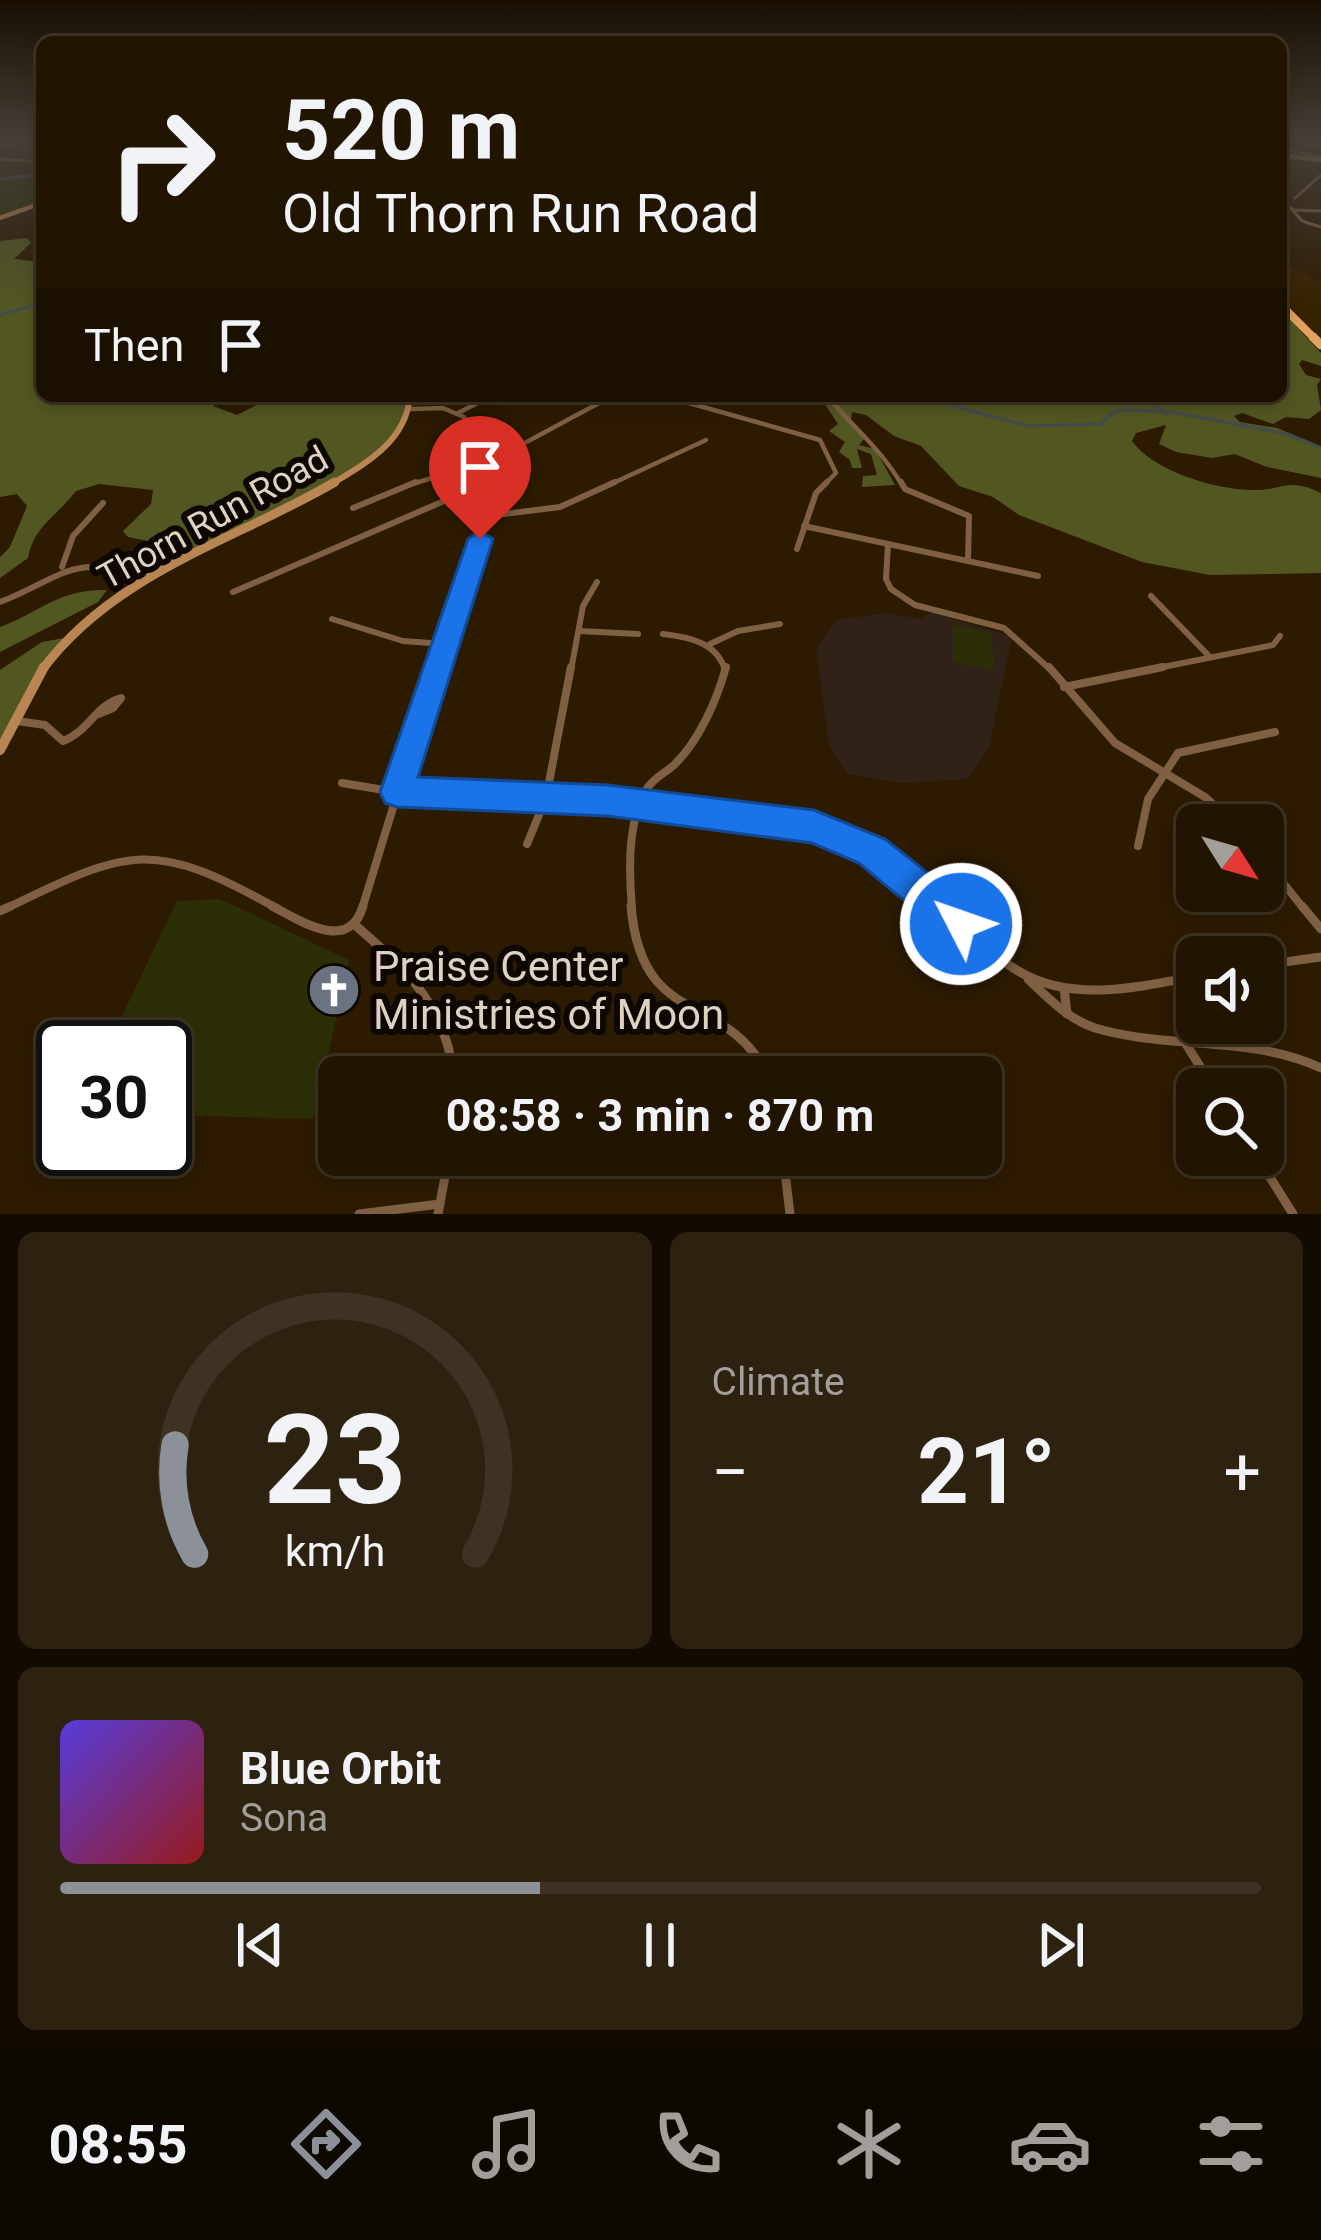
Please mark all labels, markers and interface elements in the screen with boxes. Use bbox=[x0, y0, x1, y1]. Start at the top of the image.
text: 520 m bbox=[282, 81, 520, 180]
icon: right bbox=[84, 84, 240, 240]
text: Old Thorn Run Road bbox=[282, 182, 760, 245]
icon: arrive bbox=[208, 312, 274, 378]
text: Then bbox=[84, 319, 184, 372]
pin bbox=[429, 416, 531, 539]
icon: arrive bbox=[447, 434, 513, 500]
street label: Thorn Run Road bbox=[91, 438, 335, 598]
north arrow bbox=[1176, 804, 1284, 912]
map controls bbox=[1176, 804, 1284, 1176]
position arrow bbox=[898, 861, 1024, 987]
button: sound bbox=[1176, 936, 1284, 1044]
place label: Praise Center Ministries of Moon bbox=[373, 942, 724, 1039]
church icon: Praise Center Ministries of Moon bbox=[306, 962, 362, 1018]
speed limit sign: 30 bbox=[36, 1020, 192, 1176]
button: search bbox=[1176, 1068, 1284, 1176]
text: 08:58 · 3 min · 870 m bbox=[446, 1089, 874, 1142]
text: Climate bbox=[712, 1359, 845, 1405]
text: 23 bbox=[263, 1387, 406, 1533]
text: 21° bbox=[917, 1420, 1056, 1525]
text: − bbox=[712, 1434, 749, 1511]
text: + bbox=[1224, 1434, 1261, 1511]
text: km/h bbox=[284, 1525, 385, 1575]
text: Blue Orbit bbox=[240, 1742, 441, 1795]
text: Sona bbox=[240, 1795, 328, 1841]
icon: previous bbox=[227, 1912, 293, 1978]
icon: pause bbox=[627, 1912, 693, 1978]
icon: next bbox=[1028, 1912, 1094, 1978]
icon: directions bbox=[284, 2102, 368, 2186]
icon: music bbox=[465, 2102, 549, 2186]
icon: phone bbox=[646, 2102, 730, 2186]
icon: climate bbox=[827, 2102, 911, 2186]
icon: car bbox=[1008, 2102, 1092, 2186]
icon: filters bbox=[1189, 2102, 1273, 2186]
text: 08:55 bbox=[48, 2113, 188, 2176]

